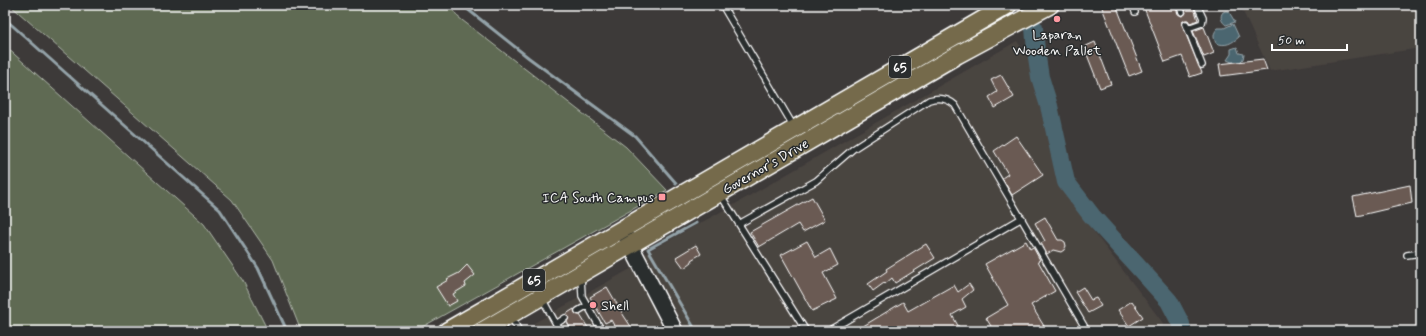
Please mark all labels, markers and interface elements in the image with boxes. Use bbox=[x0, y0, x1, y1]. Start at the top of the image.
marker: Laparan Wooden Pallet bbox=[1052, 14, 1062, 24]
place label: Laparan Wooden Pallet bbox=[1013, 26, 1102, 60]
scale bar bbox=[1272, 26, 1347, 52]
text: 50 m bbox=[1278, 33, 1305, 49]
road number: 65 bbox=[889, 56, 911, 78]
street label: Governor's Drive bbox=[719, 135, 812, 199]
place label: ICA South Campus bbox=[542, 189, 654, 207]
marker: ICA South Campus bbox=[657, 192, 667, 202]
road number: 65 bbox=[523, 269, 545, 291]
place label: Shell bbox=[601, 297, 629, 315]
marker: Shell bbox=[588, 300, 598, 310]

